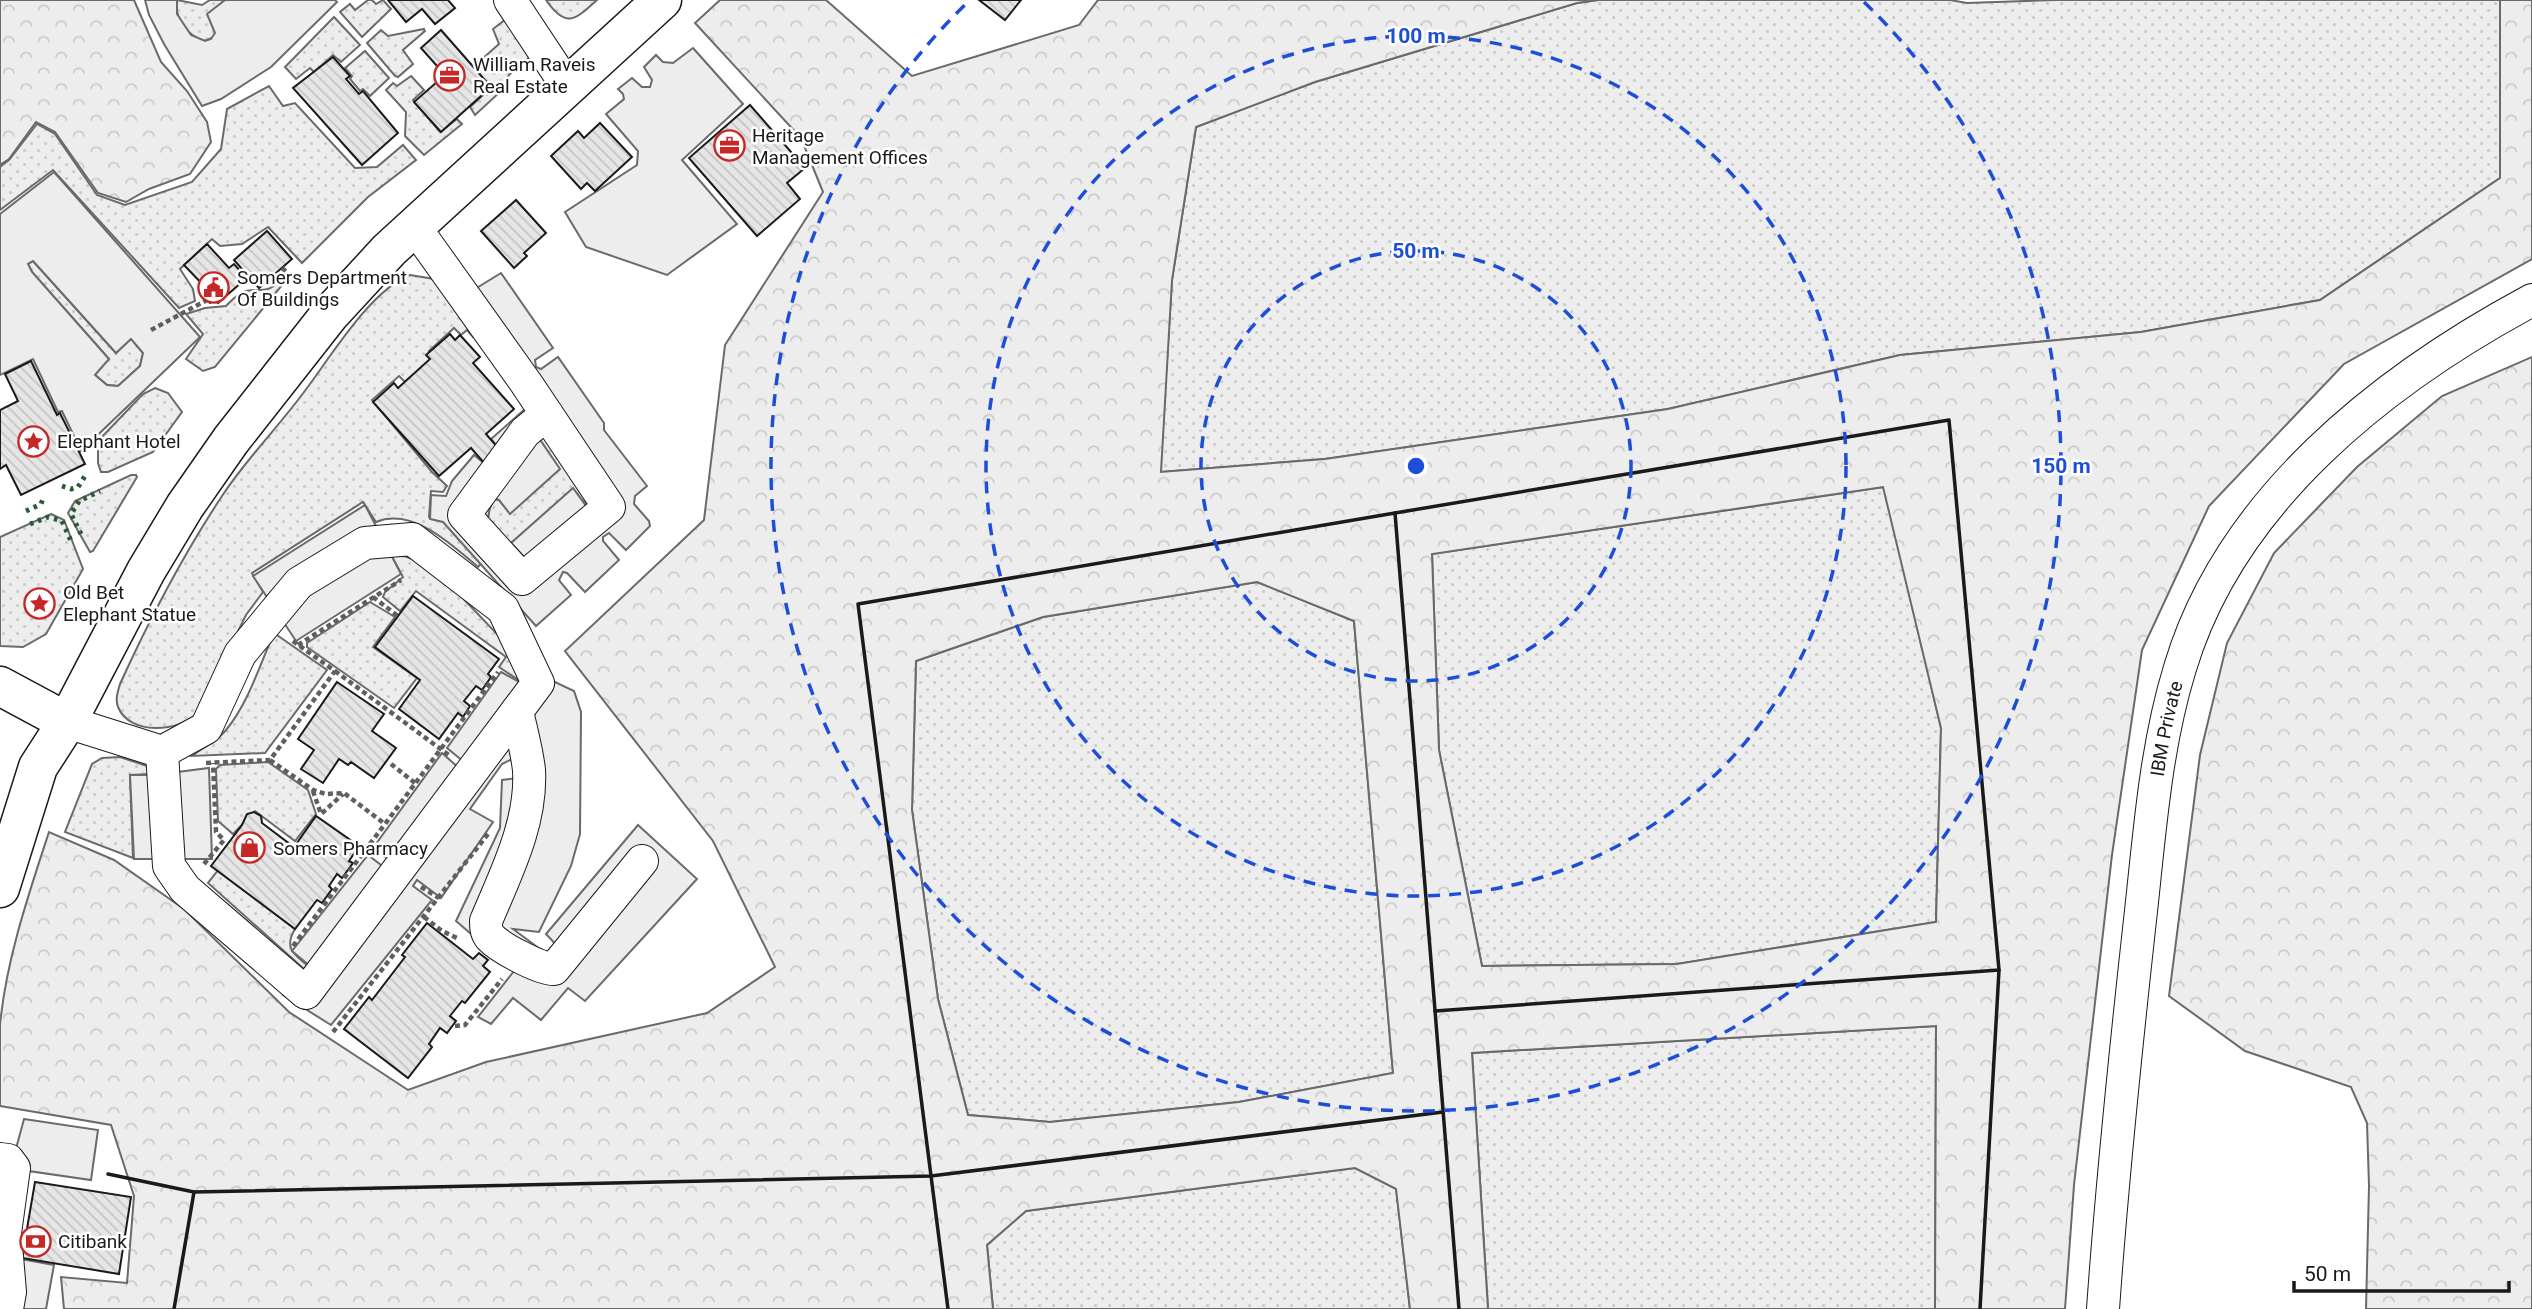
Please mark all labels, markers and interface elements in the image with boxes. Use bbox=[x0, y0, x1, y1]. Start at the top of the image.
text: 100 m bbox=[1386, 24, 1446, 48]
place label: William Raveis Real Estate bbox=[473, 53, 596, 98]
office icon: William Raveis Real Estate bbox=[433, 58, 467, 92]
place label: Heritage Management Offices bbox=[752, 124, 928, 169]
office icon: Heritage Management Offices bbox=[712, 129, 746, 163]
text: 50 m bbox=[1392, 239, 1440, 263]
place label: Somers Department Of Buildings bbox=[237, 266, 407, 311]
public building icon: Somers Department Of Buildings bbox=[197, 271, 231, 305]
place icon: Elephant Hotel bbox=[17, 424, 51, 458]
place label: Elephant Hotel bbox=[57, 430, 181, 453]
centre of rings bbox=[1404, 454, 1428, 478]
text: 150 m bbox=[2031, 454, 2091, 478]
place label: Old Bet Elephant Statue bbox=[63, 581, 196, 626]
place icon: Old Bet Elephant Statue bbox=[23, 586, 57, 620]
street label: IBM Private bbox=[2146, 678, 2188, 778]
shop icon: Somers Pharmacy bbox=[233, 831, 267, 865]
place label: Somers Pharmacy bbox=[273, 837, 428, 860]
bank icon: Citibank bbox=[18, 1224, 52, 1258]
place label: Citibank bbox=[58, 1230, 127, 1253]
scale bar bbox=[2294, 1250, 2509, 1294]
text: 50 m bbox=[2304, 1262, 2351, 1286]

